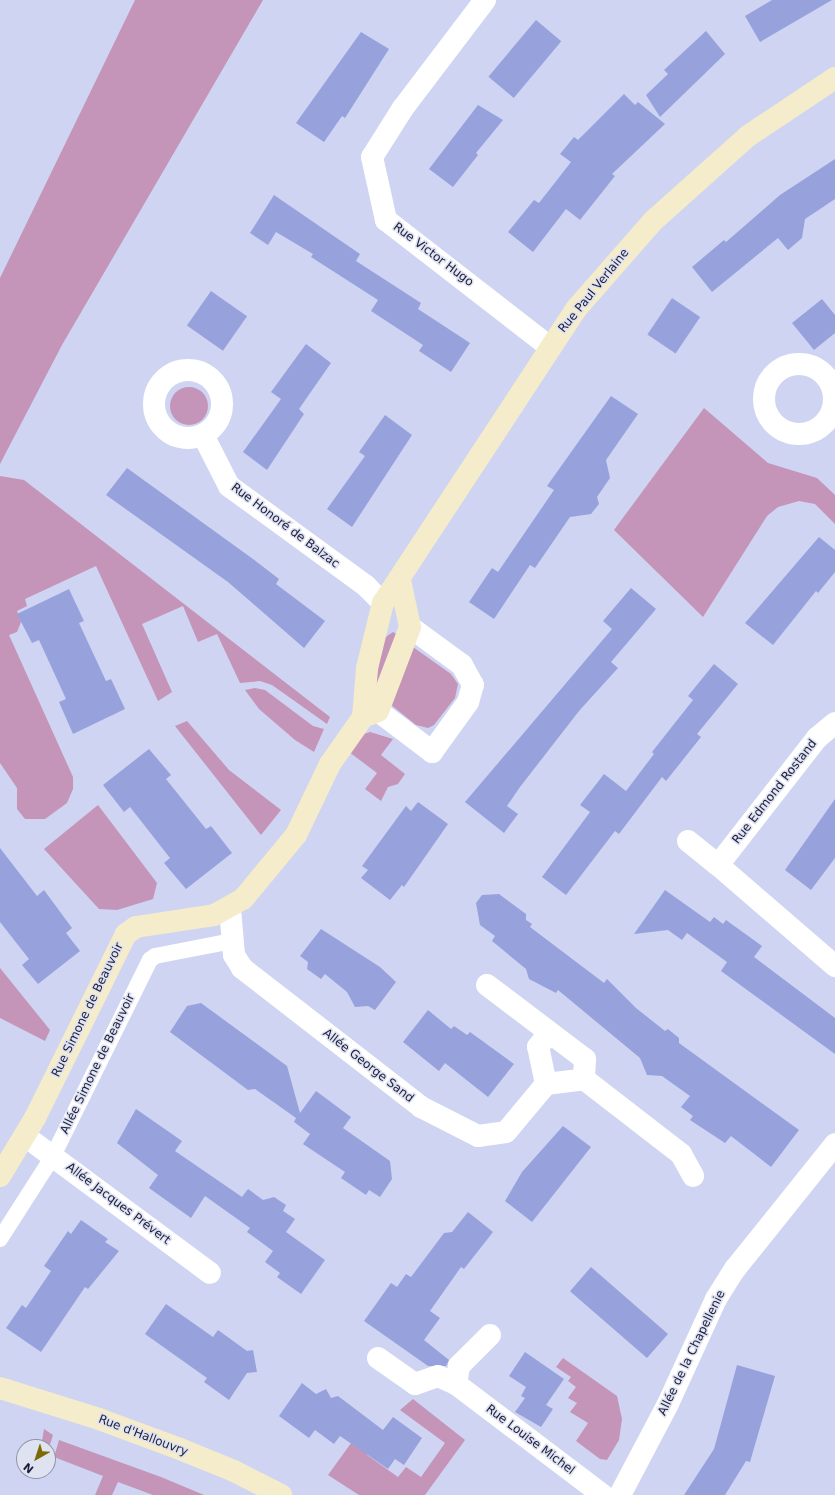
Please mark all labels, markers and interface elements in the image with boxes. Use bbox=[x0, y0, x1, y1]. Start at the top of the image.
street label: Rue Victor Hugo bbox=[390, 220, 476, 290]
street label: Rue Paul Verlaine bbox=[556, 246, 632, 336]
street label: Rue Honoré de Balzac bbox=[228, 481, 342, 571]
street label: Rue Edmond Rostand bbox=[730, 737, 820, 847]
street label: Rue Simone de Beauvoir bbox=[49, 941, 127, 1079]
street label: Allée Simone de Beauvoir bbox=[58, 991, 138, 1137]
street label: Allée George Sand bbox=[320, 1026, 416, 1106]
street label: Allée Jacques Prévert bbox=[63, 1160, 173, 1248]
street label: Allée de la Chapellenie bbox=[655, 1288, 729, 1418]
street label: Rue Louise Michel bbox=[483, 1402, 577, 1478]
street label: Rue d'Hallouvry bbox=[96, 1412, 190, 1460]
north arrow bbox=[16, 1439, 56, 1479]
text: N bbox=[21, 1460, 36, 1476]

